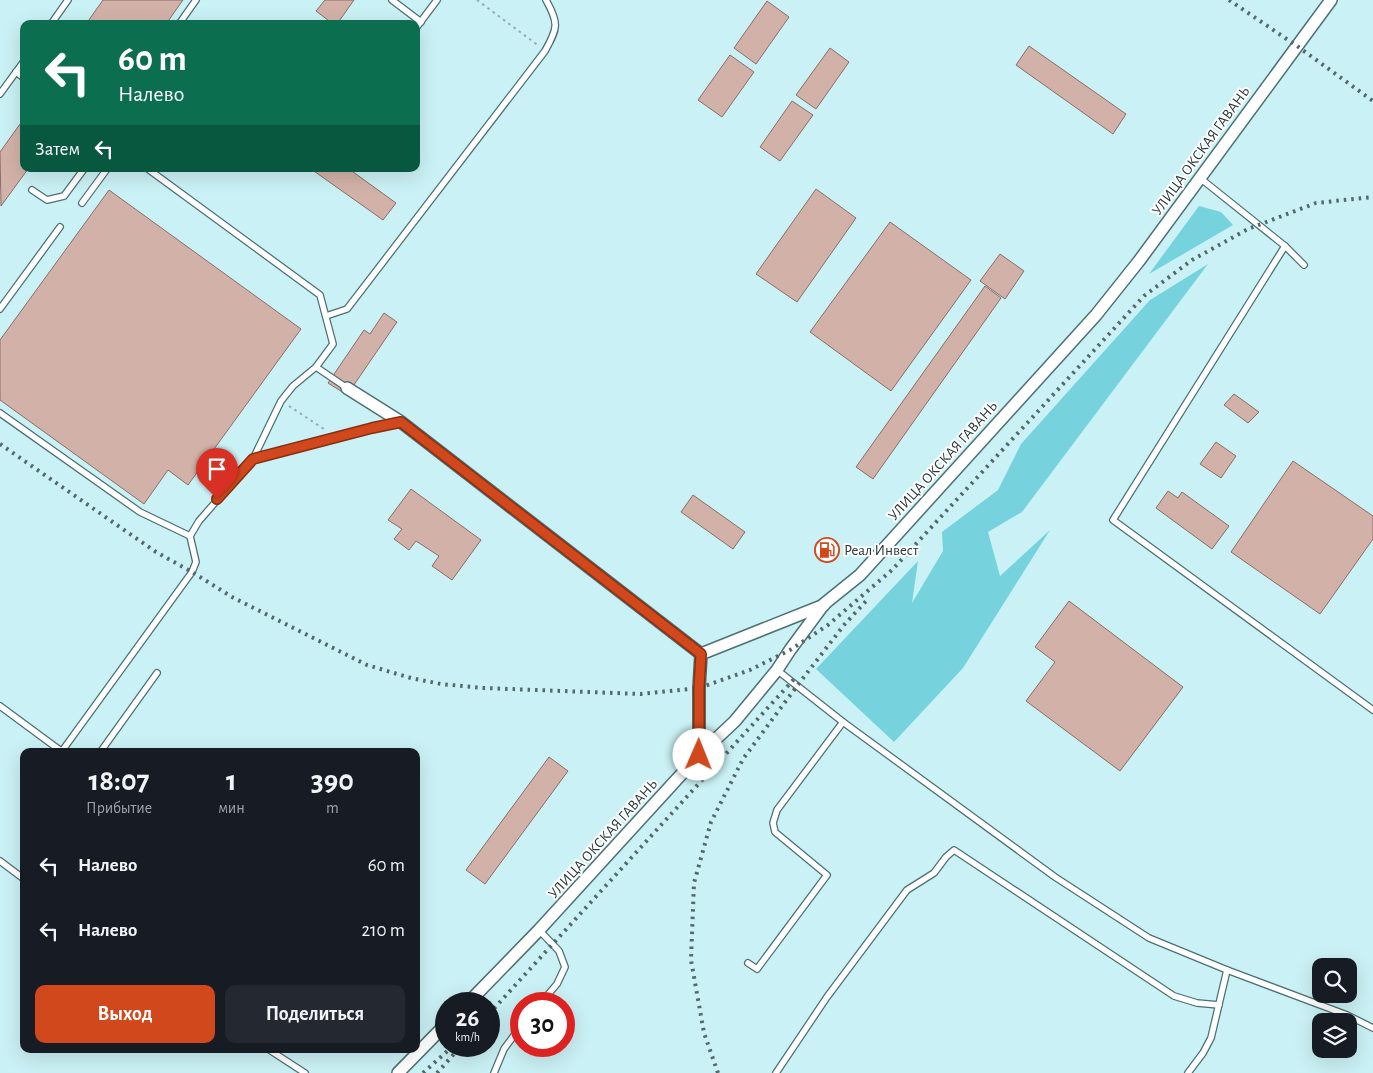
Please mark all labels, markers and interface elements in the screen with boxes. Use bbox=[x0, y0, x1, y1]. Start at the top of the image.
icon: left bbox=[35, 40, 100, 105]
text: 60 m bbox=[118, 42, 187, 77]
text: Налево bbox=[118, 83, 184, 105]
street label: УЛИЦА ОКСКАЯ ГАВАНЬ bbox=[1149, 84, 1253, 218]
icon: left bbox=[90, 135, 118, 163]
text: Затем bbox=[35, 140, 80, 159]
street label: УЛИЦА ОКСКАЯ ГАВАНЬ bbox=[886, 398, 1000, 524]
pin bbox=[196, 448, 238, 499]
icon: arrive bbox=[203, 455, 231, 483]
fuel station icon: Реал Инвест bbox=[814, 537, 840, 563]
place label: Реал Инвест bbox=[844, 543, 919, 558]
position arrow bbox=[672, 728, 724, 780]
text: 18:07 bbox=[89, 766, 150, 796]
text: 1 bbox=[226, 766, 237, 796]
text: 390 bbox=[311, 766, 354, 796]
street label: УЛИЦА ОКСКАЯ ГАВАНЬ bbox=[546, 776, 660, 902]
text: Прибытие bbox=[86, 800, 152, 816]
text: мин bbox=[218, 800, 245, 816]
text: m bbox=[326, 800, 339, 816]
icon: left bbox=[35, 852, 63, 880]
text: Налево bbox=[78, 856, 137, 875]
text: 60 m bbox=[368, 856, 405, 875]
icon: left bbox=[35, 917, 63, 945]
text: Налево bbox=[78, 921, 137, 940]
text: 210 m bbox=[361, 921, 405, 940]
map controls bbox=[1312, 958, 1357, 1058]
button: search bbox=[1312, 958, 1357, 1003]
button: Выход bbox=[35, 985, 215, 1043]
button: Поделиться bbox=[225, 985, 405, 1043]
speed limit sign: 30 bbox=[510, 992, 575, 1057]
text: 26 bbox=[456, 1006, 479, 1031]
button: layers bbox=[1312, 1013, 1357, 1058]
text: km/h bbox=[455, 1031, 480, 1043]

